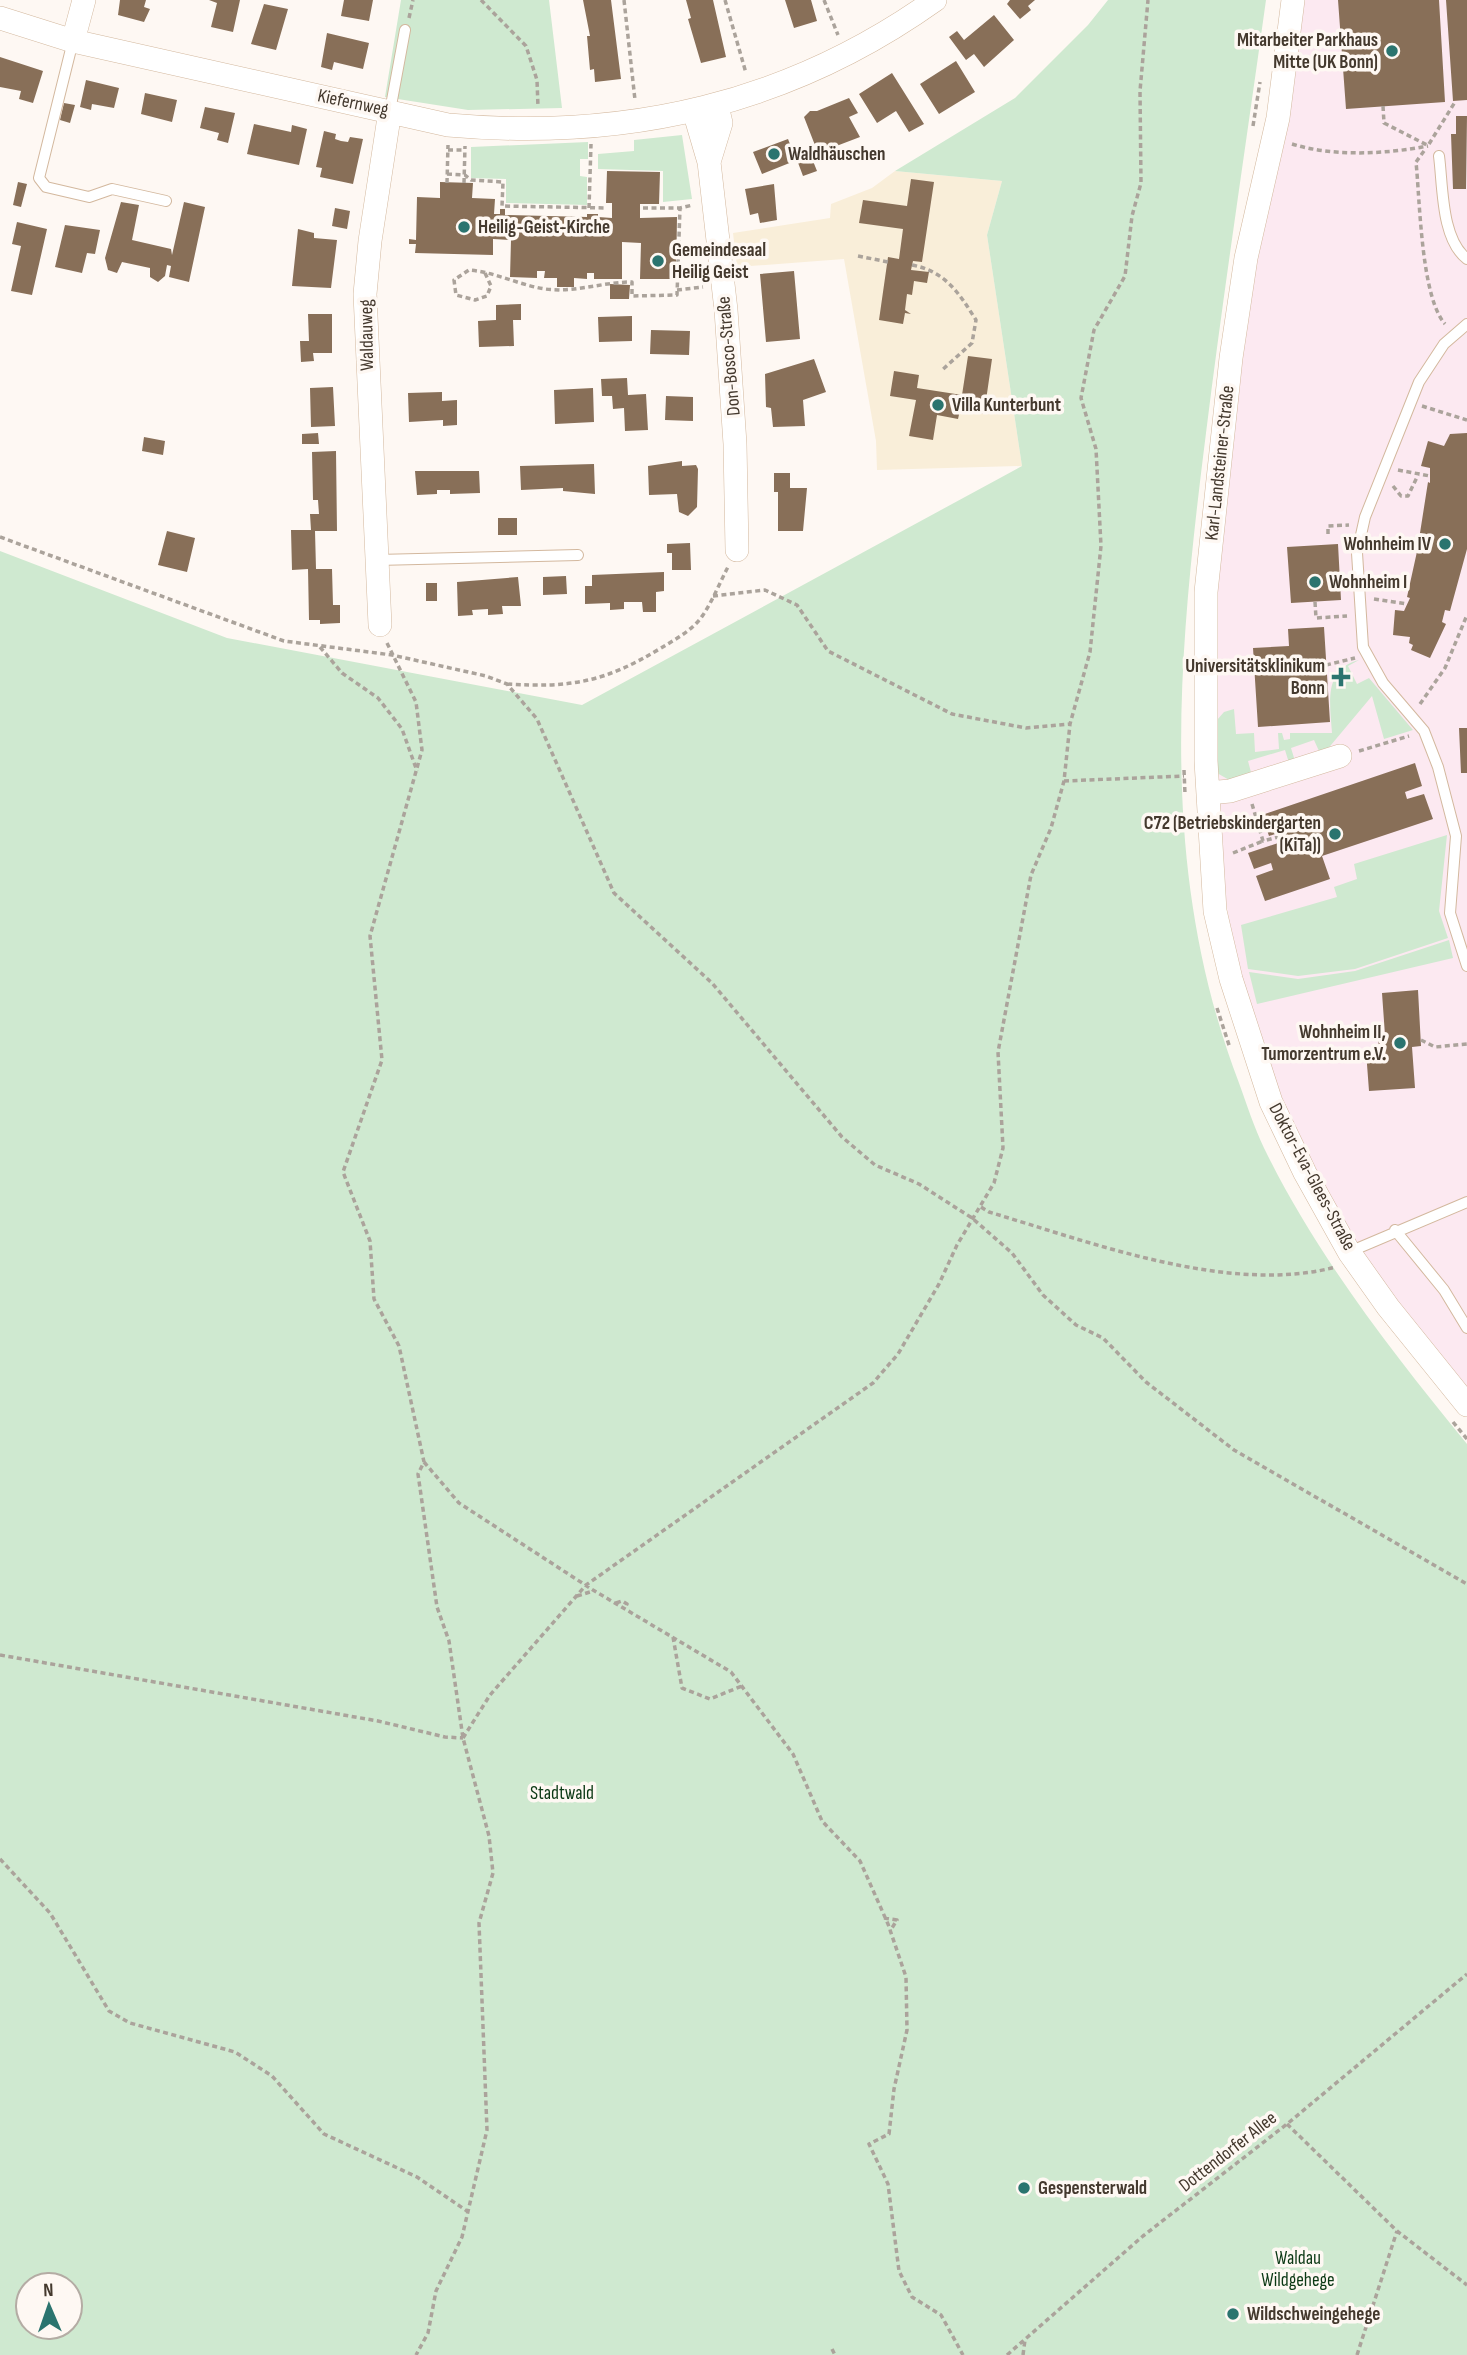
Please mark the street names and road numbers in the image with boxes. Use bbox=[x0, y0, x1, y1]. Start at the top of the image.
street label: Kiefernweg bbox=[315, 84, 391, 122]
street label: Don-Bosco-Straße bbox=[712, 295, 746, 417]
street label: Waldauweg bbox=[355, 299, 379, 371]
street label: Karl-Landsteiner-Straße bbox=[1200, 384, 1240, 542]
street label: Doktor-Eva-Glees-Straße bbox=[1263, 1099, 1361, 1255]
street label: Dottendorfer Allee bbox=[1174, 2107, 1282, 2197]

